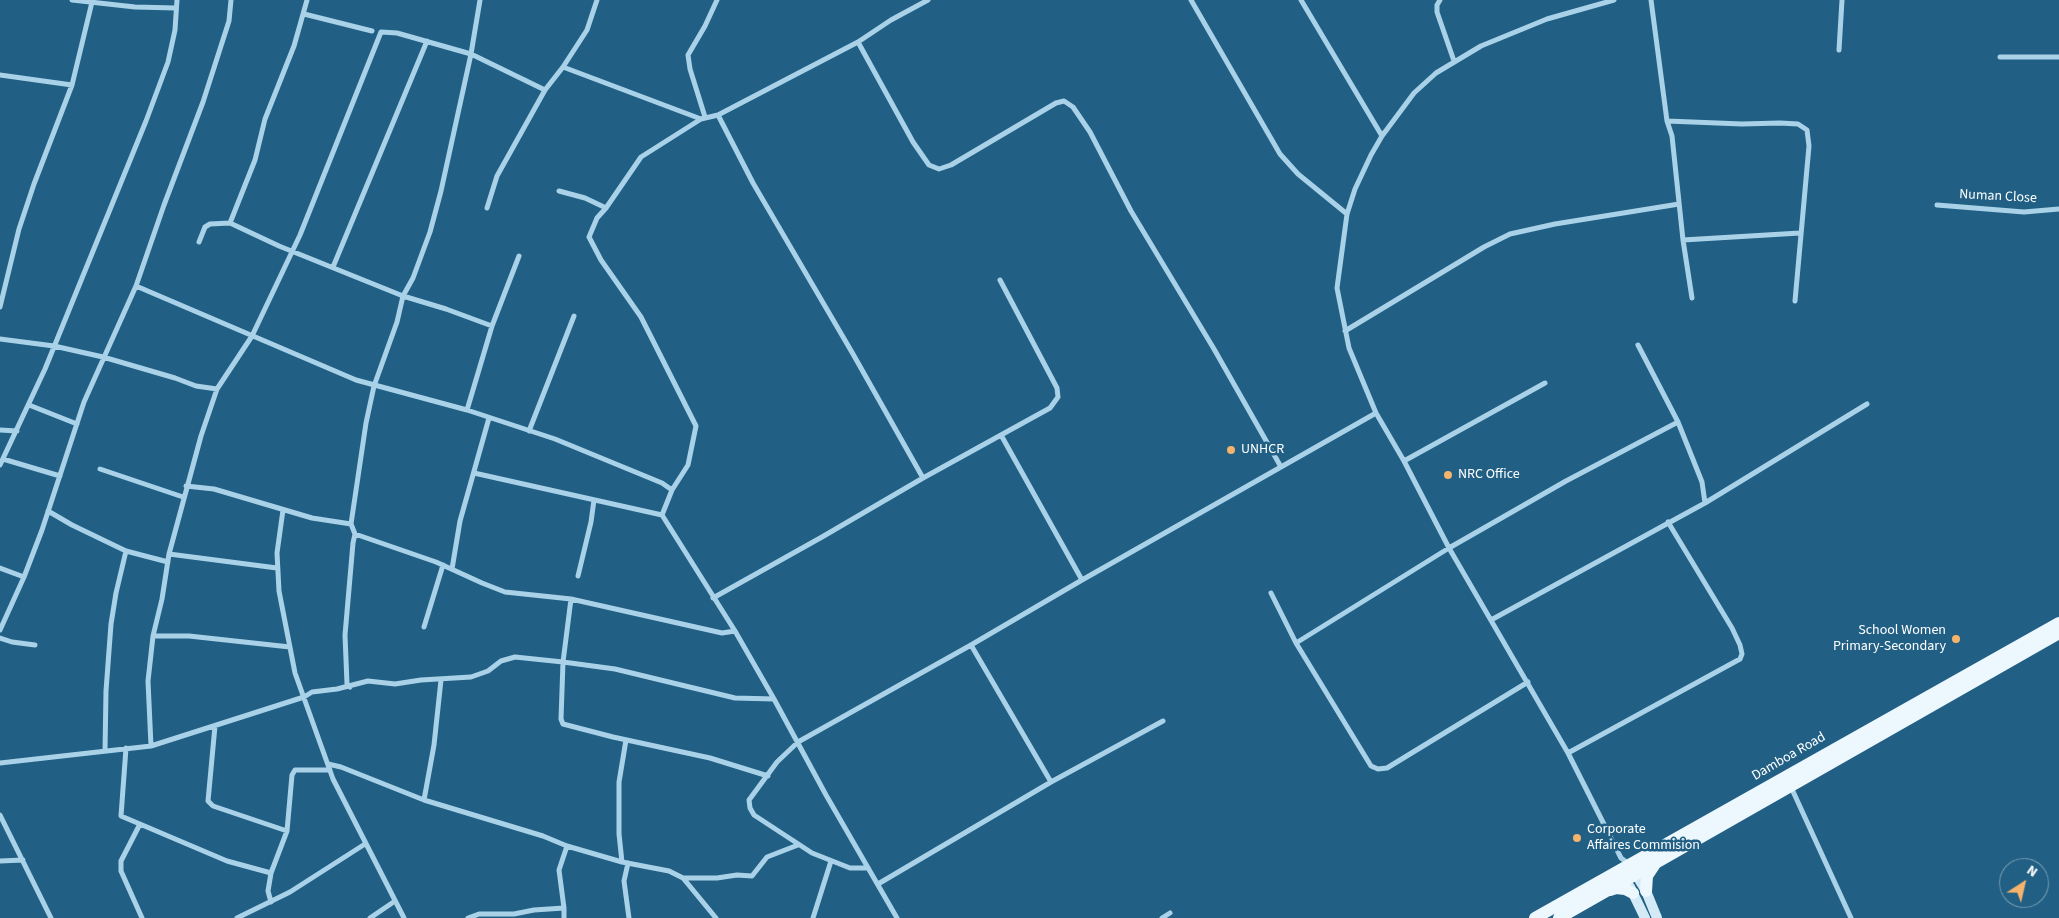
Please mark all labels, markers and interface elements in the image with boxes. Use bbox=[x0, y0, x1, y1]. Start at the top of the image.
street label: Numan Close bbox=[1959, 187, 2037, 207]
place label: UNHCR bbox=[1241, 442, 1284, 458]
marker: UNHCR bbox=[1225, 444, 1237, 456]
place label: NRC Office bbox=[1458, 467, 1520, 483]
marker: NRC Office bbox=[1442, 469, 1454, 481]
place label: School Women Primary-Secondary bbox=[1833, 623, 1946, 656]
marker: School Women Primary-Secondary bbox=[1950, 633, 1962, 645]
street label: Damboa Road bbox=[1749, 729, 1829, 785]
place label: Corporate Affaires Commision bbox=[1587, 822, 1700, 854]
marker: Corporate Affaires Commision bbox=[1571, 832, 1583, 844]
north arrow bbox=[1999, 858, 2049, 908]
text: N bbox=[2022, 861, 2042, 882]

